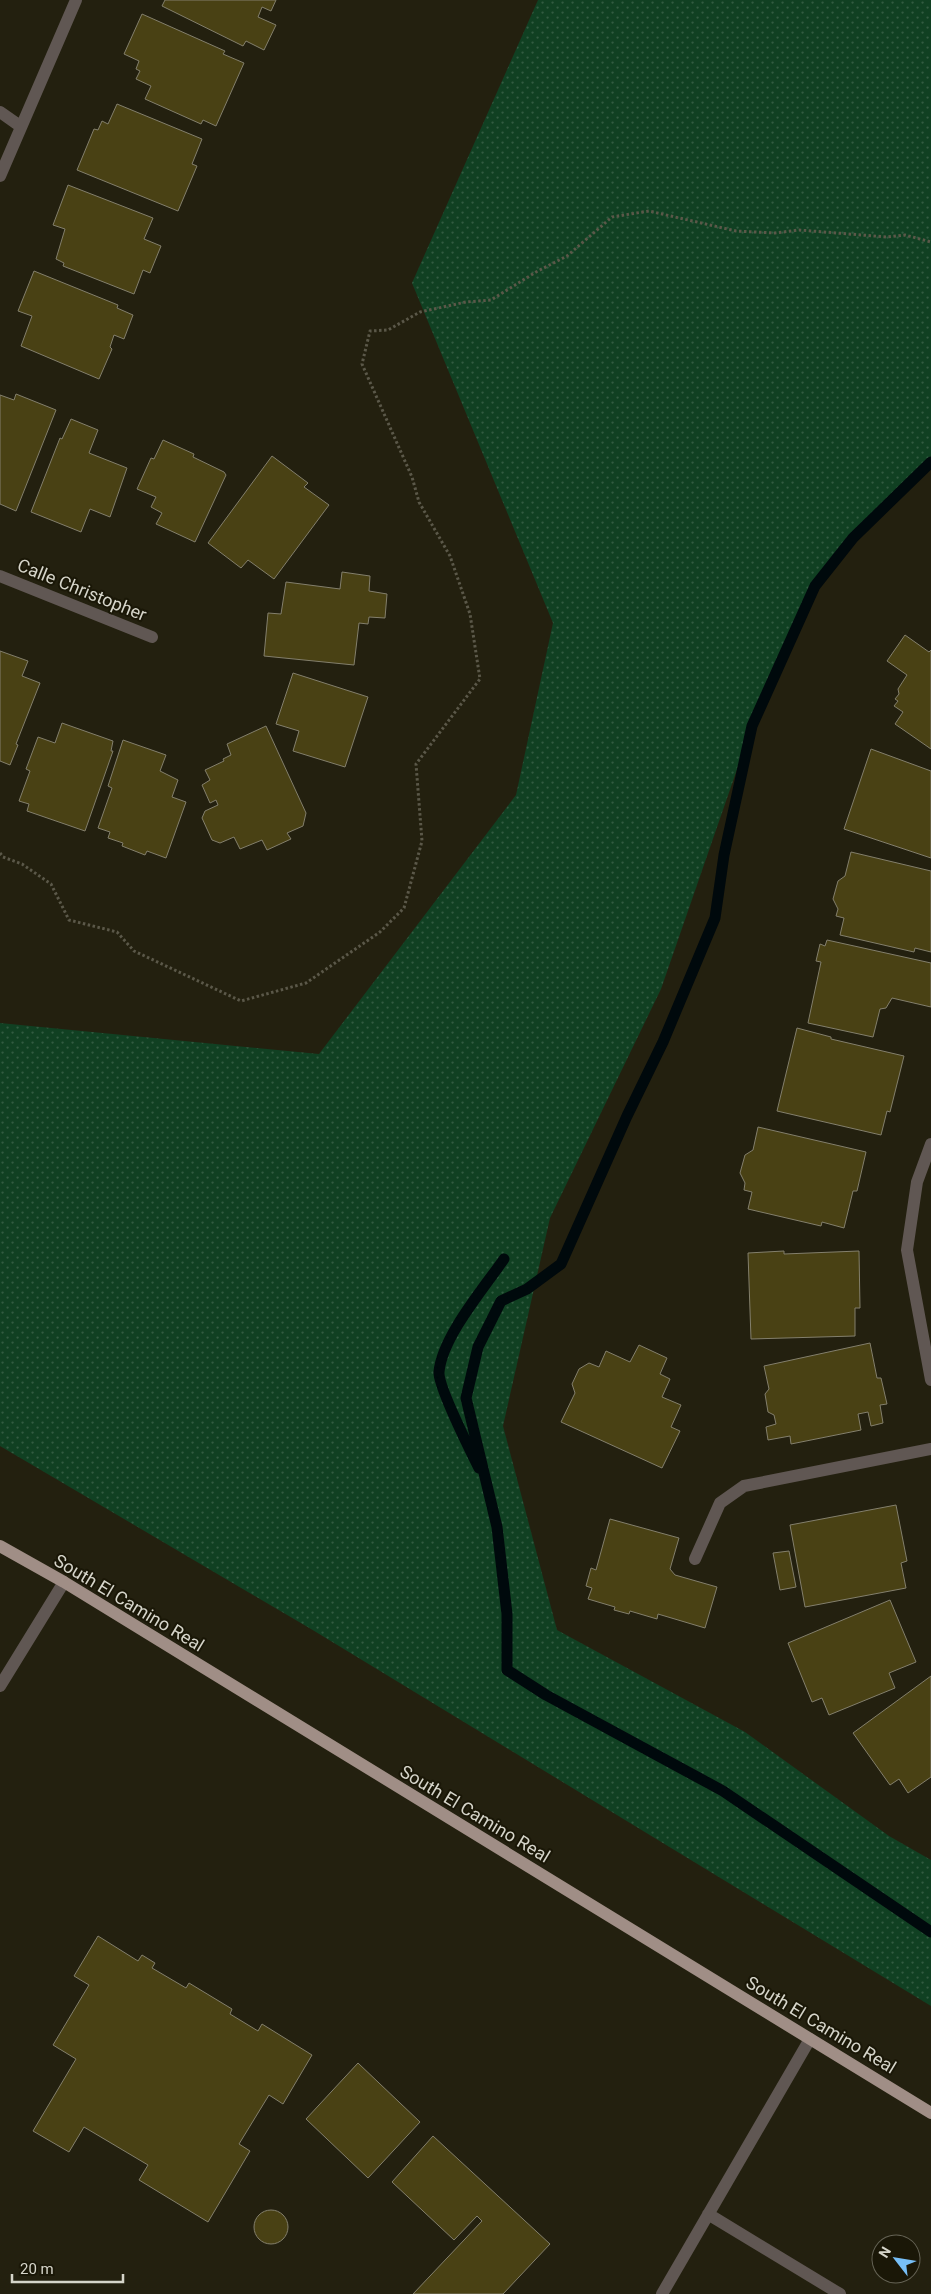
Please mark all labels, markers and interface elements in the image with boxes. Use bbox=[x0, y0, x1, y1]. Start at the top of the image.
street label: Calle Christopher bbox=[15, 554, 150, 625]
street label: South El Camino Real bbox=[50, 1549, 208, 1656]
street label: South El Camino Real bbox=[396, 1760, 554, 1867]
street label: South El Camino Real bbox=[742, 1971, 900, 2078]
north arrow bbox=[871, 2234, 921, 2284]
text: N bbox=[875, 2244, 894, 2261]
scale bar bbox=[12, 2252, 124, 2284]
text: 20 m bbox=[20, 2260, 54, 2278]

